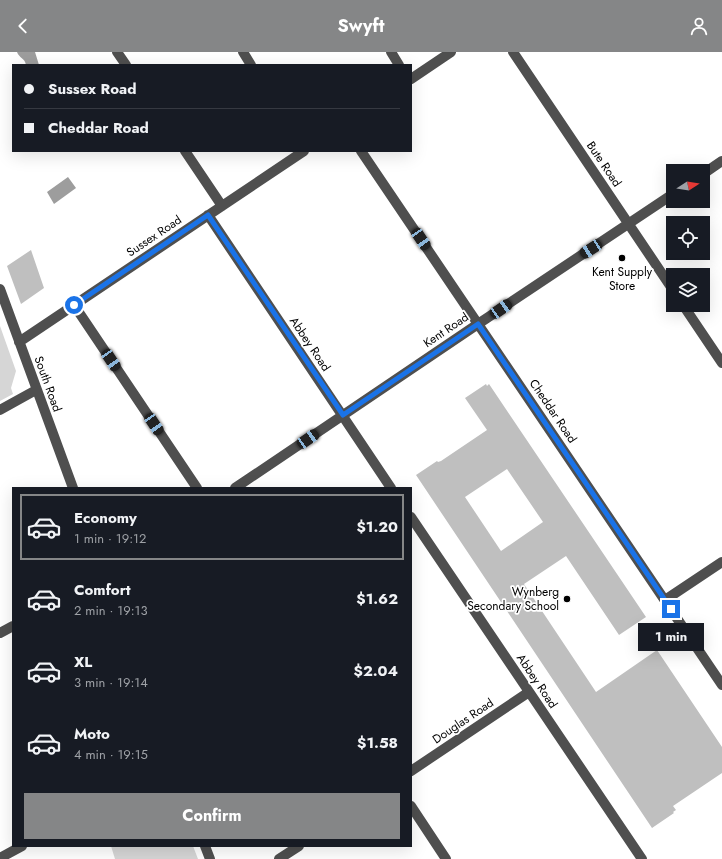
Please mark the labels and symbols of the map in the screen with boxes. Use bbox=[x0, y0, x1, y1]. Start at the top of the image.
street label: Bute Road bbox=[582, 138, 626, 190]
north arrow bbox=[666, 164, 710, 208]
street label: Sussex Road bbox=[123, 211, 185, 261]
car bbox=[409, 226, 433, 252]
car bbox=[578, 237, 604, 261]
marker: Kent Supply Store bbox=[617, 253, 627, 263]
place label: Kent Supply Store bbox=[592, 263, 653, 295]
route start bbox=[65, 296, 83, 314]
car bbox=[488, 297, 514, 321]
street label: Kent Road bbox=[420, 308, 472, 352]
street label: Abbey Road bbox=[285, 313, 335, 375]
car bbox=[99, 347, 123, 373]
street label: South Road bbox=[30, 354, 66, 414]
street label: Cheddar Road bbox=[525, 375, 581, 447]
car bbox=[142, 411, 166, 437]
car bbox=[295, 427, 321, 451]
place label: Wynberg Secondary School bbox=[467, 583, 559, 615]
marker: Wynberg Secondary School bbox=[562, 594, 572, 604]
route end bbox=[662, 600, 680, 618]
callout: 1 min bbox=[638, 623, 704, 651]
street label: Abbey Road bbox=[512, 650, 562, 712]
street label: Douglas Road bbox=[429, 694, 497, 748]

